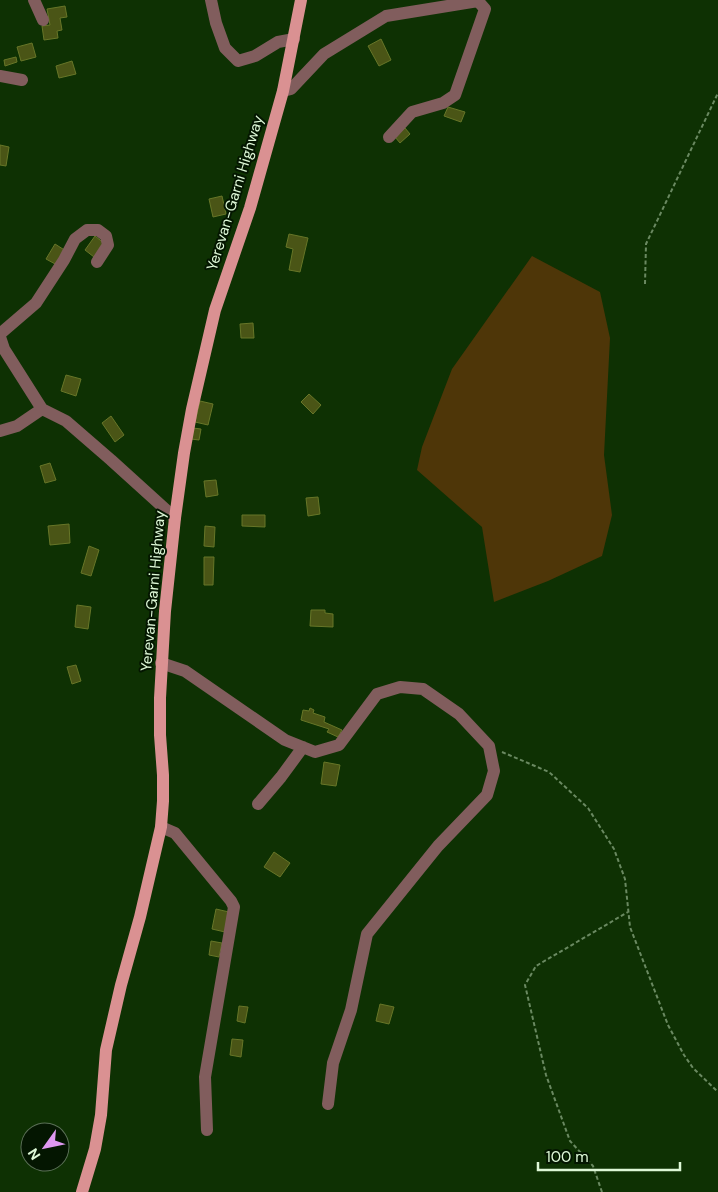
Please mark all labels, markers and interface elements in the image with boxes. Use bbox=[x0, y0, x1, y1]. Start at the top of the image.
street label: Yerevan-Garni Highway bbox=[202, 112, 268, 273]
street label: Yerevan-Garni Highway bbox=[136, 509, 170, 672]
north arrow bbox=[20, 1122, 70, 1172]
scale bar bbox=[538, 1140, 680, 1172]
text: N bbox=[24, 1145, 44, 1163]
text: 100 m bbox=[546, 1147, 589, 1167]

